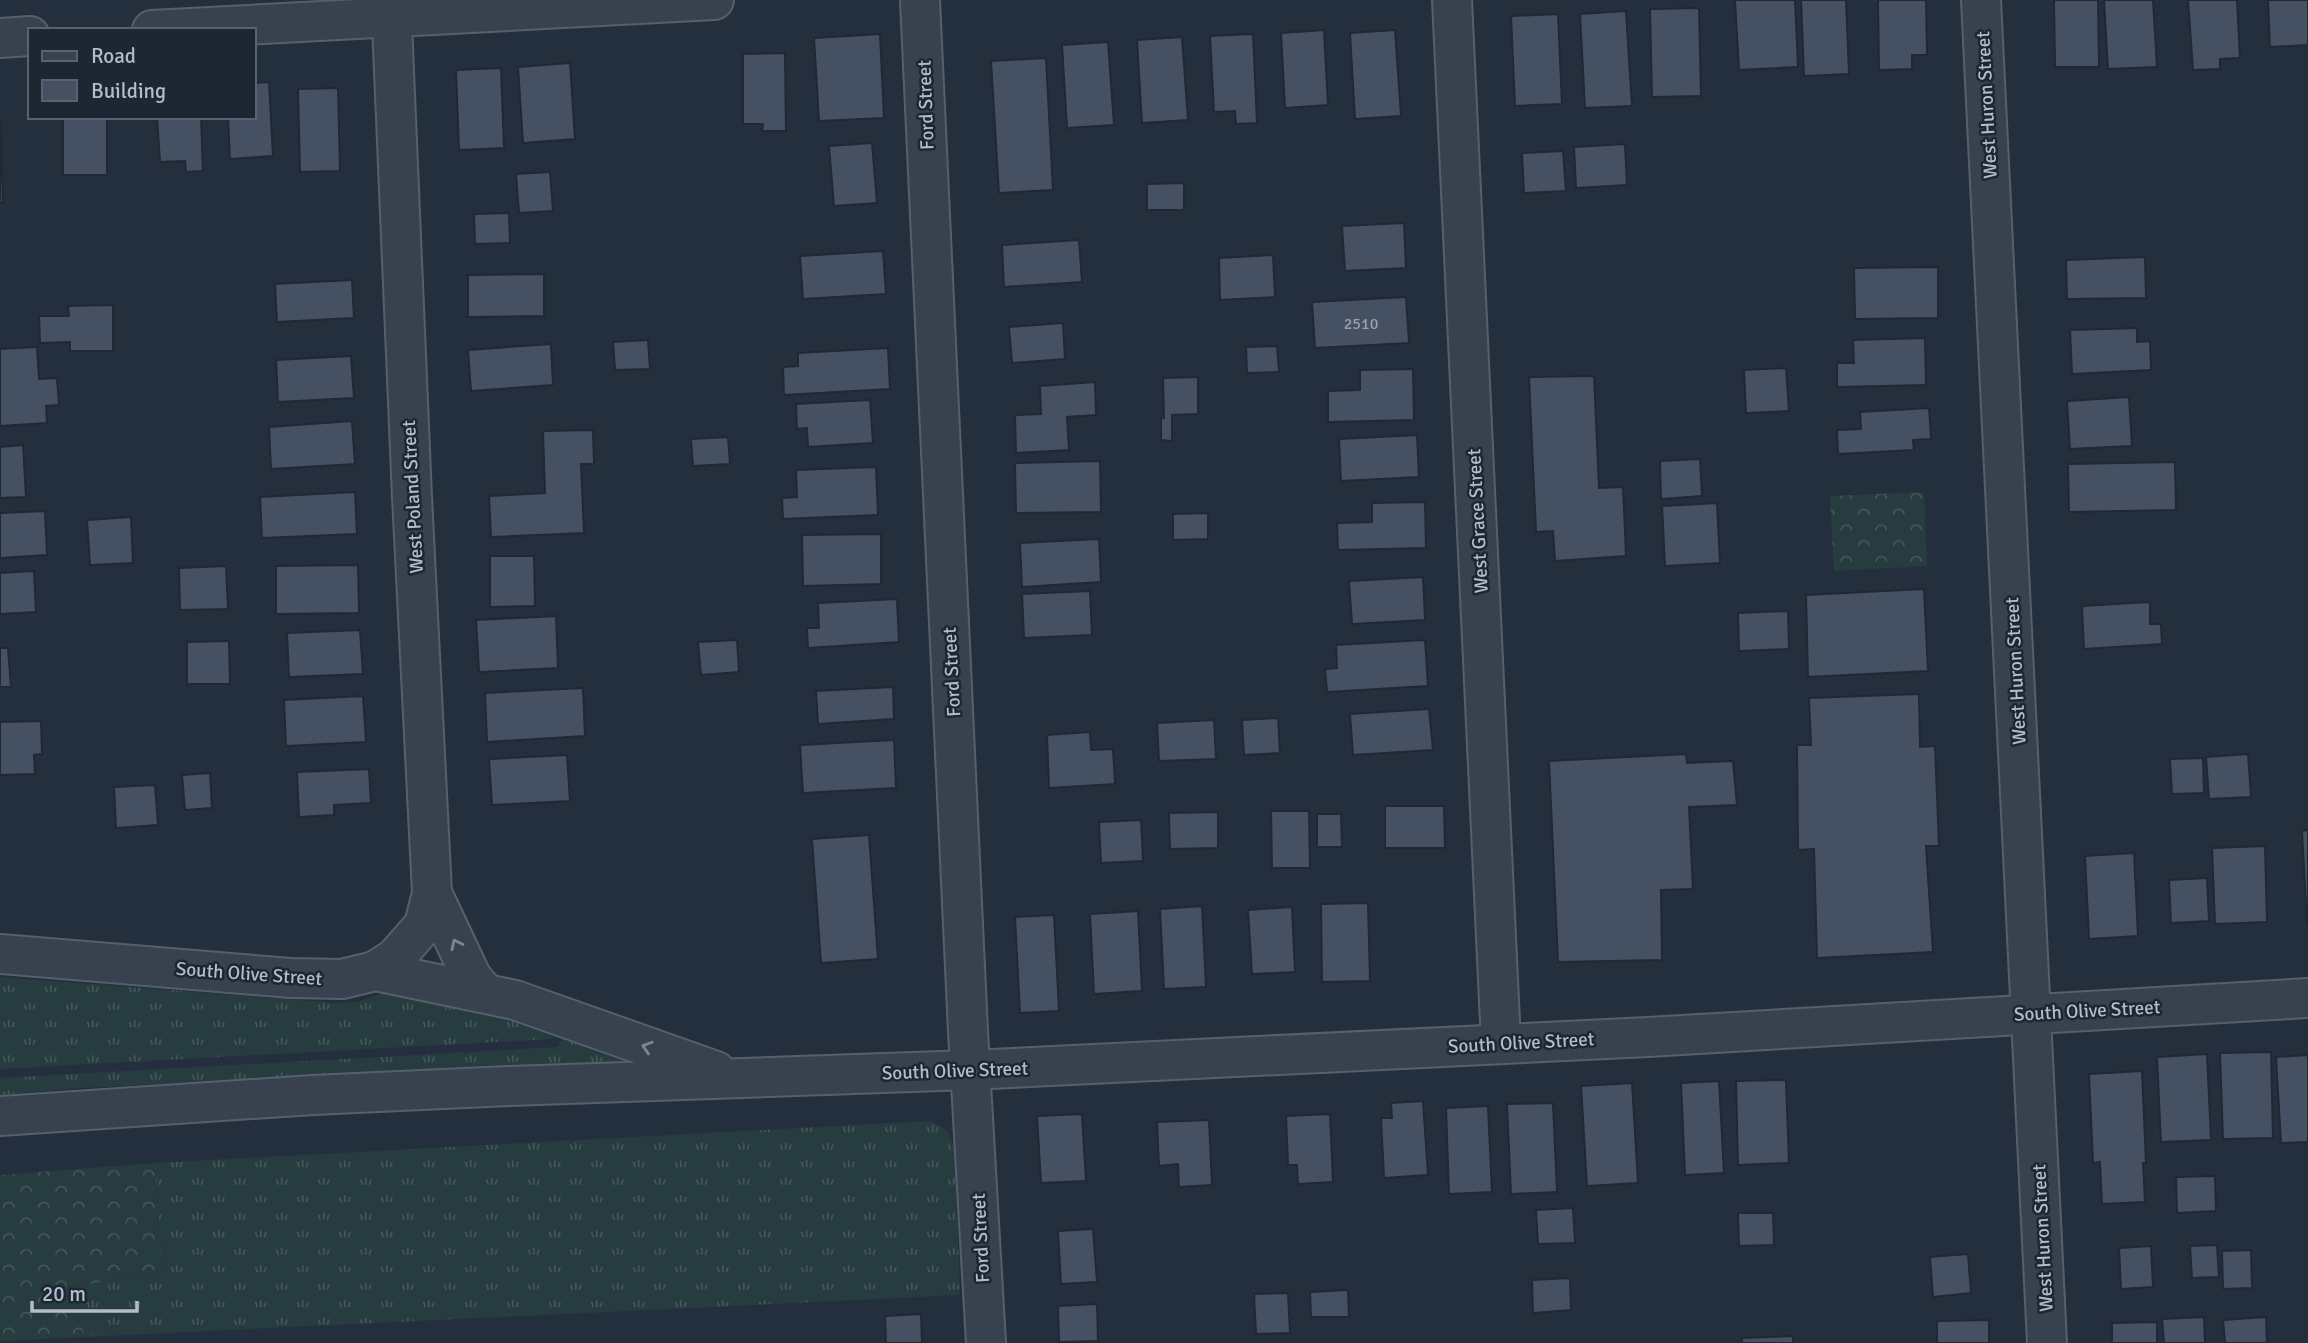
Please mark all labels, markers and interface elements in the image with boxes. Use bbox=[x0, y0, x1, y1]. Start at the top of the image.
legend bbox=[28, 28, 256, 119]
street label: West Huron Street bbox=[1971, 30, 2003, 179]
text: Road bbox=[91, 43, 136, 69]
street label: Ford Street bbox=[912, 59, 940, 150]
text: Building bbox=[91, 78, 166, 104]
house number: 2510 bbox=[1344, 314, 1378, 334]
street label: West Poland Street bbox=[397, 419, 429, 574]
street label: West Grace Street bbox=[1462, 448, 1494, 594]
street label: West Huron Street bbox=[2000, 596, 2032, 745]
street label: Ford Street bbox=[938, 626, 966, 717]
one-way arrow bbox=[450, 939, 464, 951]
street label: South Olive Street bbox=[175, 957, 323, 991]
street label: South Olive Street bbox=[2013, 995, 2161, 1027]
street label: South Olive Street bbox=[1447, 1027, 1595, 1059]
one-way arrow bbox=[641, 1041, 653, 1055]
street label: South Olive Street bbox=[881, 1056, 1029, 1086]
street label: West Huron Street bbox=[2027, 1163, 2059, 1312]
street label: Ford Street bbox=[967, 1192, 995, 1283]
scale bar bbox=[32, 1270, 136, 1314]
text: 20 m bbox=[42, 1281, 86, 1307]

